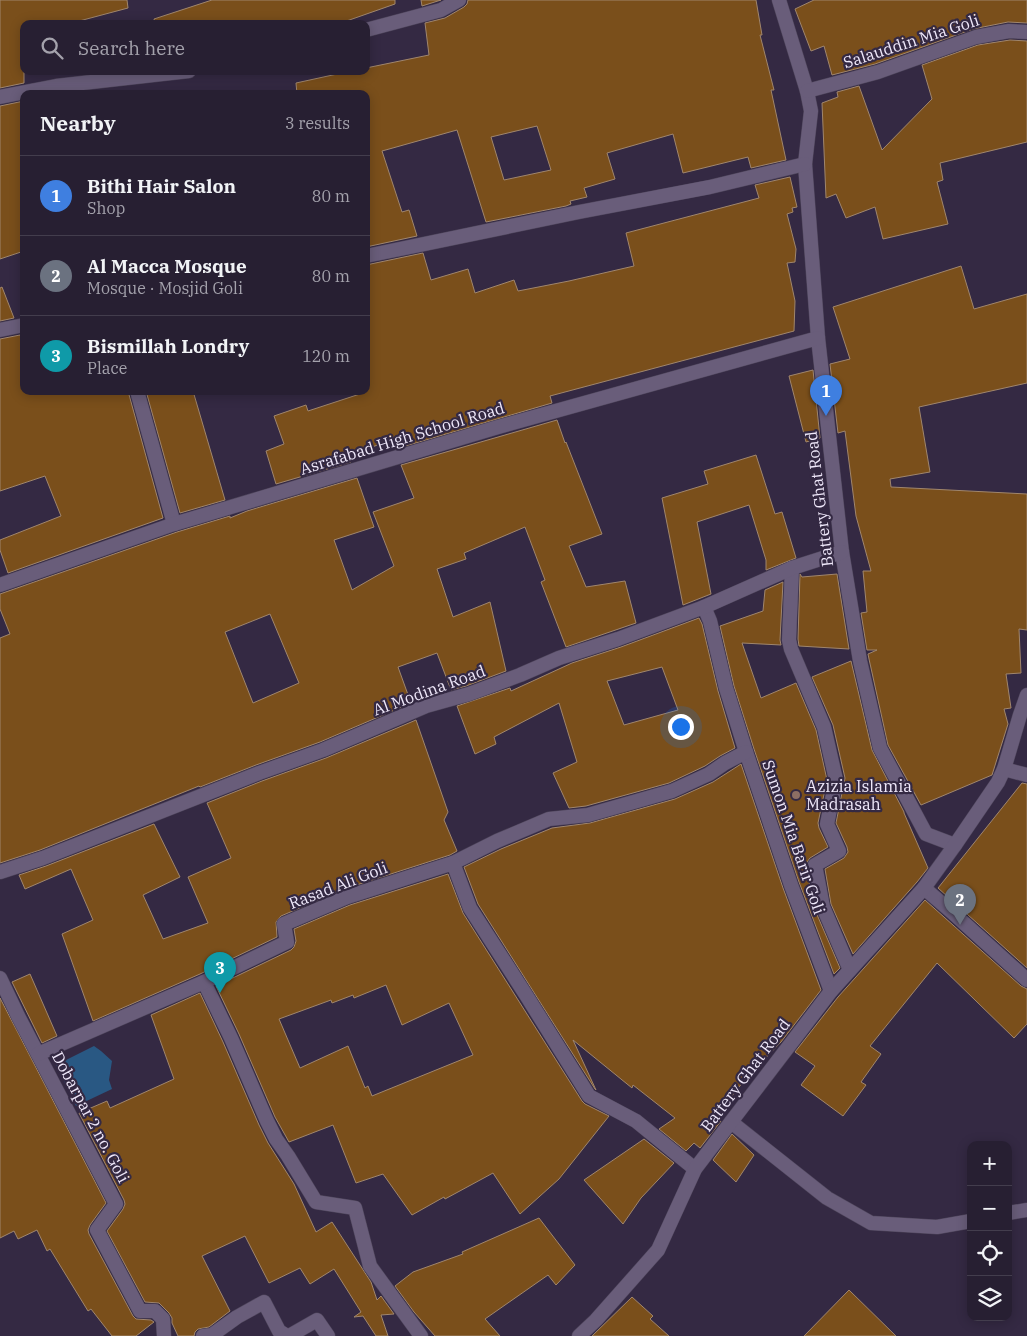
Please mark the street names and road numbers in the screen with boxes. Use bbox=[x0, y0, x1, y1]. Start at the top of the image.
street label: Salauddin Mia Goli bbox=[840, 10, 982, 72]
street label: Asrafabad High School Road bbox=[297, 397, 507, 479]
street label: Battery Ghat Road bbox=[801, 430, 837, 568]
street label: Al Modina Road bbox=[370, 660, 488, 720]
street label: Sumon Mia Barir Goli bbox=[758, 757, 830, 917]
street label: Rasad Ali Goli bbox=[286, 857, 390, 913]
street label: Battery Ghat Road bbox=[696, 1014, 794, 1136]
street label: Dobarpar 2 no. Goli bbox=[48, 1048, 134, 1186]

